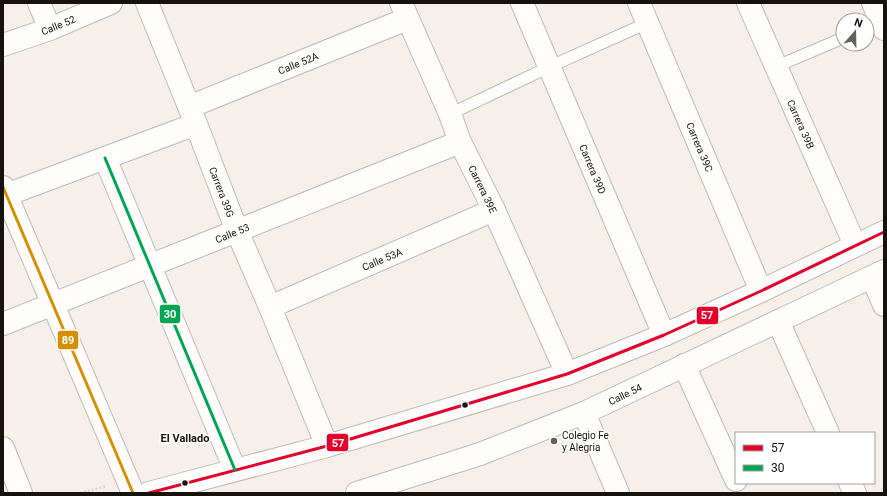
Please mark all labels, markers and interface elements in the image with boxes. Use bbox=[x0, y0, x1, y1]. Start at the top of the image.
north arrow bbox=[835, 12, 875, 52]
street label: Calle 52 bbox=[40, 14, 77, 37]
text: N bbox=[852, 16, 864, 31]
street label: Calle 52A bbox=[276, 50, 320, 76]
street label: Carrera 39B bbox=[785, 98, 816, 150]
street label: Carrera 39C bbox=[684, 121, 715, 174]
street label: Carrera 39D bbox=[577, 143, 608, 196]
street label: Carrera 39E bbox=[466, 163, 499, 215]
street label: Carrera 39G bbox=[207, 165, 236, 219]
street label: Calle 53 bbox=[214, 222, 251, 245]
street label: Calle 53A bbox=[361, 246, 404, 273]
line badge: 30 bbox=[159, 304, 181, 324]
line badge: 57 bbox=[696, 306, 719, 325]
text: 30 bbox=[164, 308, 176, 321]
text: 57 bbox=[701, 309, 713, 322]
line badge: 89 bbox=[57, 330, 79, 350]
text: 89 bbox=[62, 334, 74, 347]
street label: Calle 54 bbox=[607, 381, 644, 407]
unlabelled marker bbox=[460, 400, 470, 410]
place label: Colegio Fe y Alegria bbox=[562, 430, 609, 453]
district label: El Vallado bbox=[161, 432, 209, 445]
legend bbox=[735, 432, 875, 484]
line badge: 57 bbox=[326, 433, 349, 452]
marker: Colegio Fe y Alegria bbox=[549, 436, 559, 446]
text: 57 bbox=[332, 437, 344, 450]
text: 57 bbox=[771, 441, 785, 455]
text: 30 bbox=[771, 461, 785, 475]
unlabelled marker bbox=[180, 478, 190, 488]

